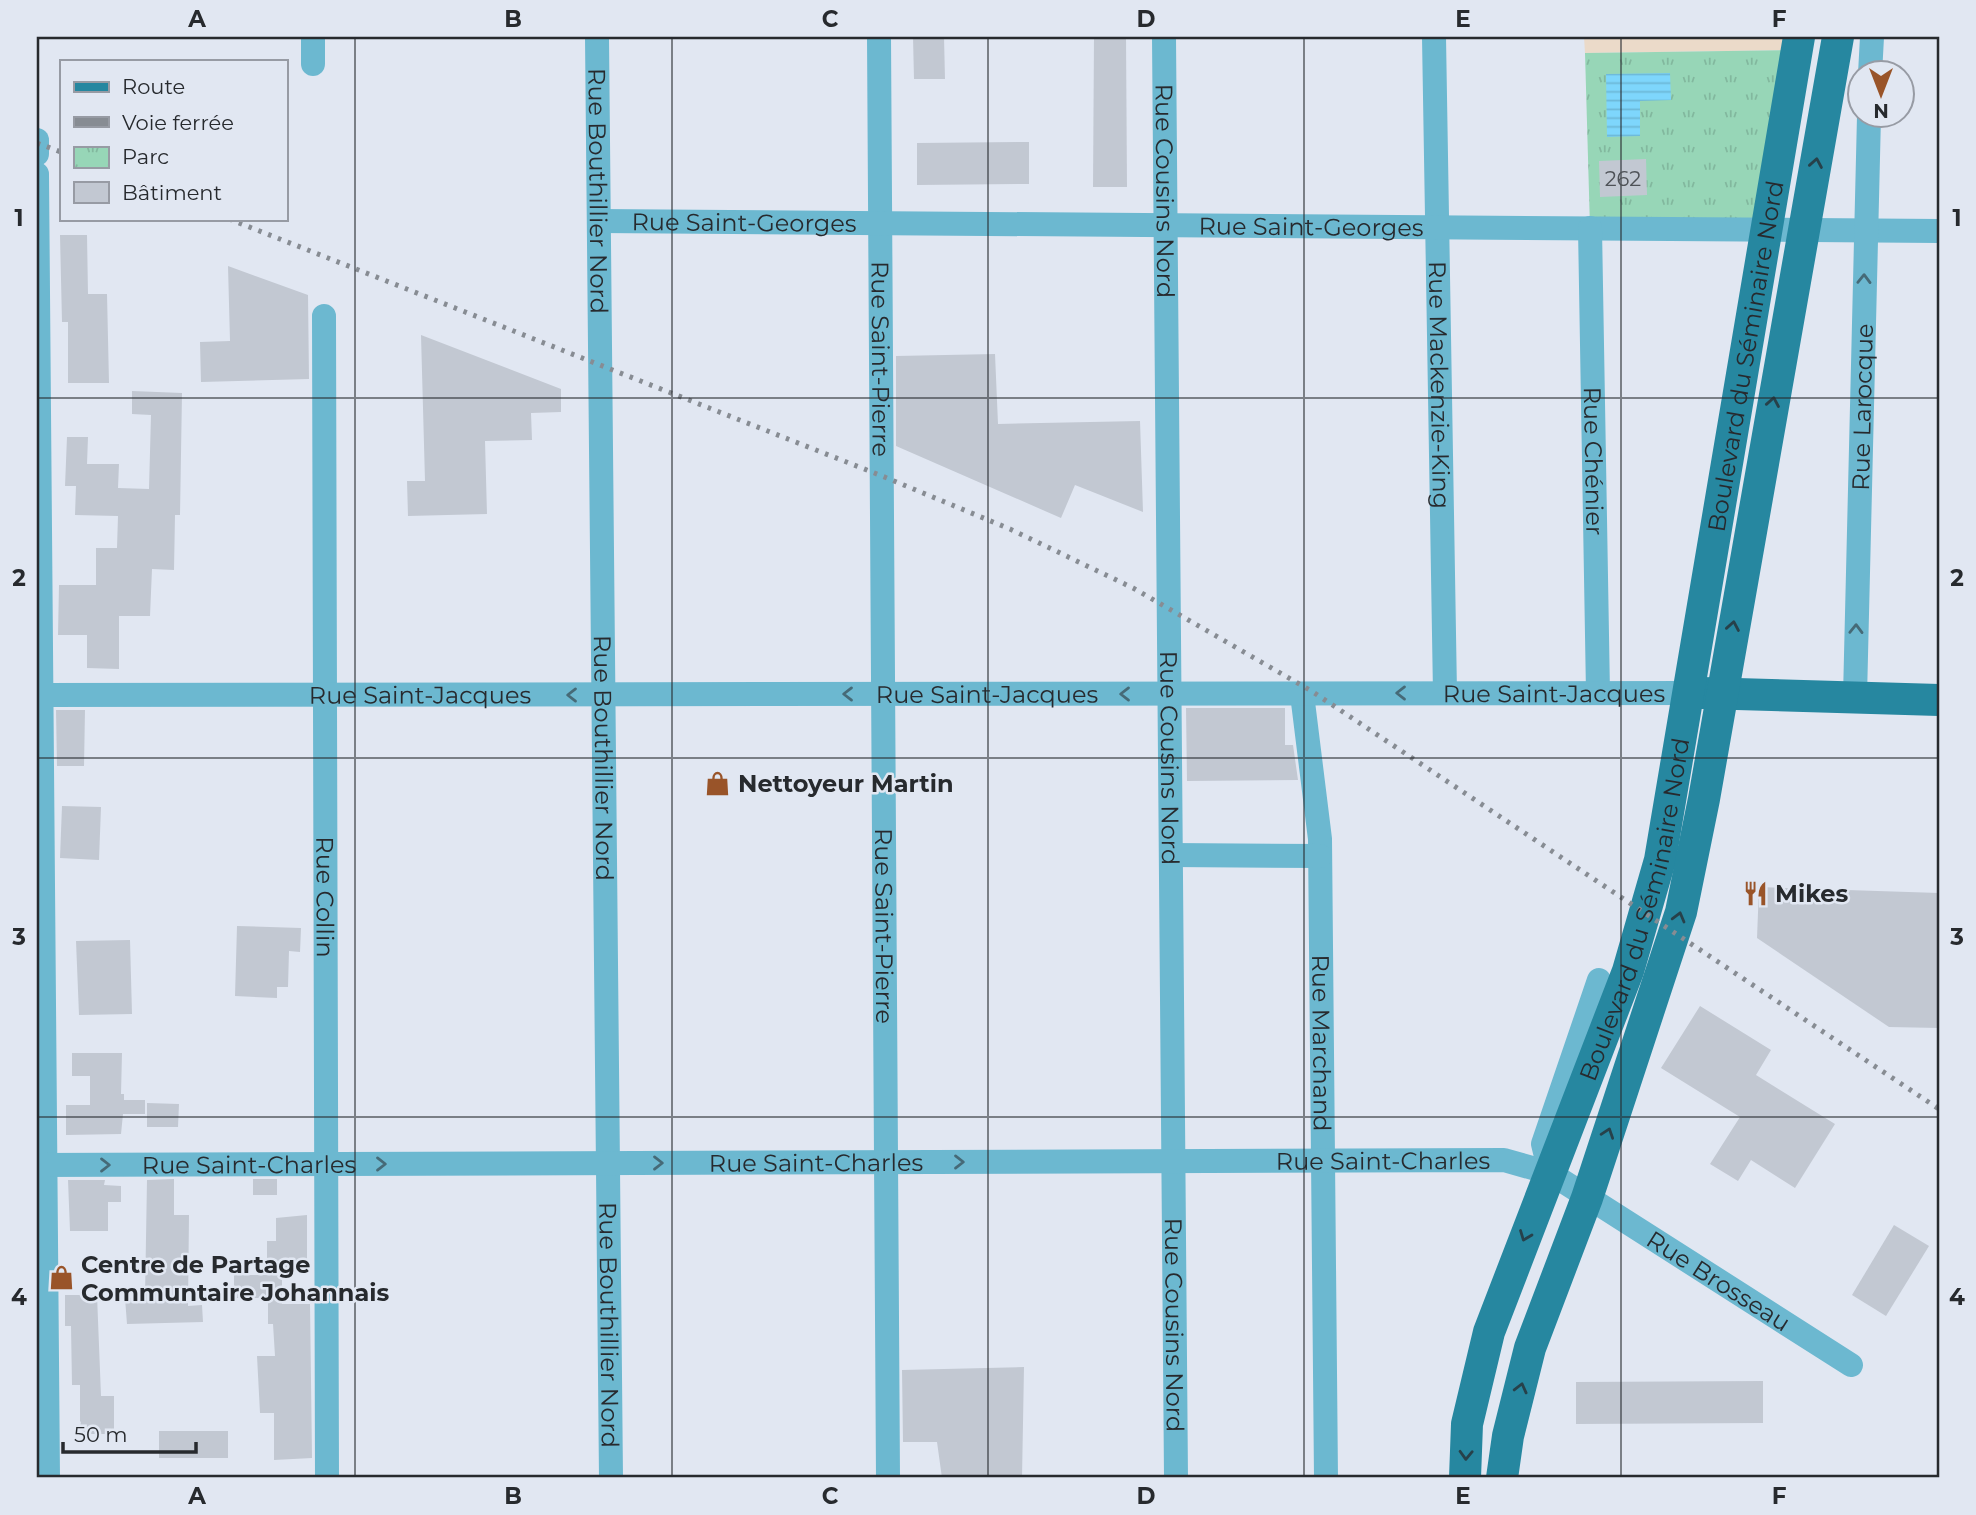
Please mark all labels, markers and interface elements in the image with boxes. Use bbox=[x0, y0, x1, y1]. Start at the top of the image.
text: A bbox=[187, 5, 206, 33]
text: B bbox=[504, 5, 522, 33]
text: C bbox=[822, 5, 839, 33]
text: D bbox=[1137, 5, 1156, 33]
text: E bbox=[1455, 5, 1471, 33]
text: F bbox=[1772, 5, 1787, 33]
legend bbox=[60, 60, 287, 220]
north arrow bbox=[1846, 60, 1916, 130]
street label: Rue Bouthillier Nord bbox=[583, 68, 614, 314]
text: Route bbox=[122, 74, 185, 99]
street label: Rue Cousins Nord bbox=[1150, 84, 1181, 298]
text: N bbox=[1873, 99, 1889, 122]
text: Voie ferrée bbox=[122, 110, 234, 135]
text: Parc bbox=[122, 144, 169, 169]
one-way arrow bbox=[1808, 157, 1823, 169]
house number: 262 bbox=[1605, 166, 1641, 191]
street label: Boulevard du Séminaire Nord bbox=[1701, 178, 1789, 534]
text: Bâtiment bbox=[122, 180, 222, 205]
text: 1 bbox=[14, 204, 24, 232]
text: 1 bbox=[1952, 204, 1962, 232]
street label: Rue Saint-Georges bbox=[631, 207, 857, 237]
street label: Rue Saint-Georges bbox=[1198, 211, 1424, 242]
street label: Rue Saint-Pierre bbox=[866, 261, 896, 457]
street label: Rue Mackenzie-King bbox=[1423, 261, 1456, 509]
one-way arrow bbox=[1856, 274, 1872, 284]
street label: Rue Larocque bbox=[1845, 323, 1878, 491]
street label: Rue Chénier bbox=[1578, 386, 1610, 536]
one-way arrow bbox=[1765, 396, 1780, 408]
text: 2 bbox=[12, 564, 26, 592]
text: 2 bbox=[1950, 564, 1964, 592]
one-way arrow bbox=[1725, 620, 1740, 632]
one-way arrow bbox=[1848, 624, 1864, 634]
street label: Rue Bouthillier Nord bbox=[588, 635, 620, 881]
street label: Rue Cousins Nord bbox=[1155, 651, 1185, 865]
street label: Rue Saint-Jacques bbox=[876, 679, 1098, 708]
street label: Rue Saint-Jacques bbox=[1443, 679, 1665, 708]
street label: Rue Saint-Jacques bbox=[309, 680, 531, 709]
one-way arrow bbox=[1396, 685, 1406, 701]
one-way arrow bbox=[843, 686, 853, 702]
one-way arrow bbox=[1119, 686, 1130, 702]
one-way arrow bbox=[566, 687, 577, 703]
street label: Boulevard du Séminaire Nord bbox=[1573, 735, 1695, 1085]
shop icon: Nettoyeur Martin bbox=[704, 769, 732, 797]
place label: Nettoyeur Martin bbox=[738, 769, 954, 798]
street label: Rue Saint-Pierre bbox=[869, 828, 900, 1024]
street label: Rue Collin bbox=[311, 836, 340, 958]
restaurant icon: Mikes bbox=[1741, 879, 1769, 907]
place label: Mikes bbox=[1775, 879, 1848, 908]
one-way arrow bbox=[1671, 911, 1686, 923]
text: 3 bbox=[11, 923, 26, 951]
text: 3 bbox=[1949, 923, 1964, 951]
street label: Rue Marchand bbox=[1307, 954, 1337, 1131]
one-way arrow bbox=[1600, 1127, 1615, 1139]
street label: Rue Saint-Charles bbox=[1276, 1146, 1490, 1175]
street label: Rue Saint-Charles bbox=[709, 1147, 923, 1177]
street label: Rue Saint-Charles bbox=[142, 1149, 356, 1179]
one-way arrow bbox=[954, 1154, 965, 1170]
one-way arrow bbox=[653, 1155, 664, 1171]
one-way arrow bbox=[377, 1156, 387, 1172]
one-way arrow bbox=[100, 1157, 111, 1173]
street label: Rue Bouthillier Nord bbox=[594, 1202, 625, 1448]
street label: Rue Cousins Nord bbox=[1159, 1218, 1190, 1432]
street label: Rue Brosseau bbox=[1642, 1224, 1796, 1337]
one-way arrow bbox=[1520, 1230, 1534, 1242]
place label: Centre de Partage Communtaire Johannais bbox=[81, 1250, 389, 1307]
shop icon: Centre de Partage Communtaire Johannais bbox=[47, 1264, 75, 1292]
text: 4 bbox=[11, 1283, 27, 1311]
text: 4 bbox=[1949, 1283, 1965, 1311]
one-way arrow bbox=[1513, 1382, 1527, 1394]
scale bar bbox=[63, 1410, 196, 1454]
text: 50 m bbox=[74, 1422, 128, 1447]
one-way arrow bbox=[1459, 1450, 1474, 1461]
text: A bbox=[187, 1482, 206, 1510]
text: B bbox=[504, 1482, 522, 1510]
text: C bbox=[822, 1482, 839, 1510]
text: D bbox=[1137, 1482, 1156, 1510]
text: E bbox=[1455, 1482, 1471, 1510]
text: F bbox=[1772, 1482, 1787, 1510]

